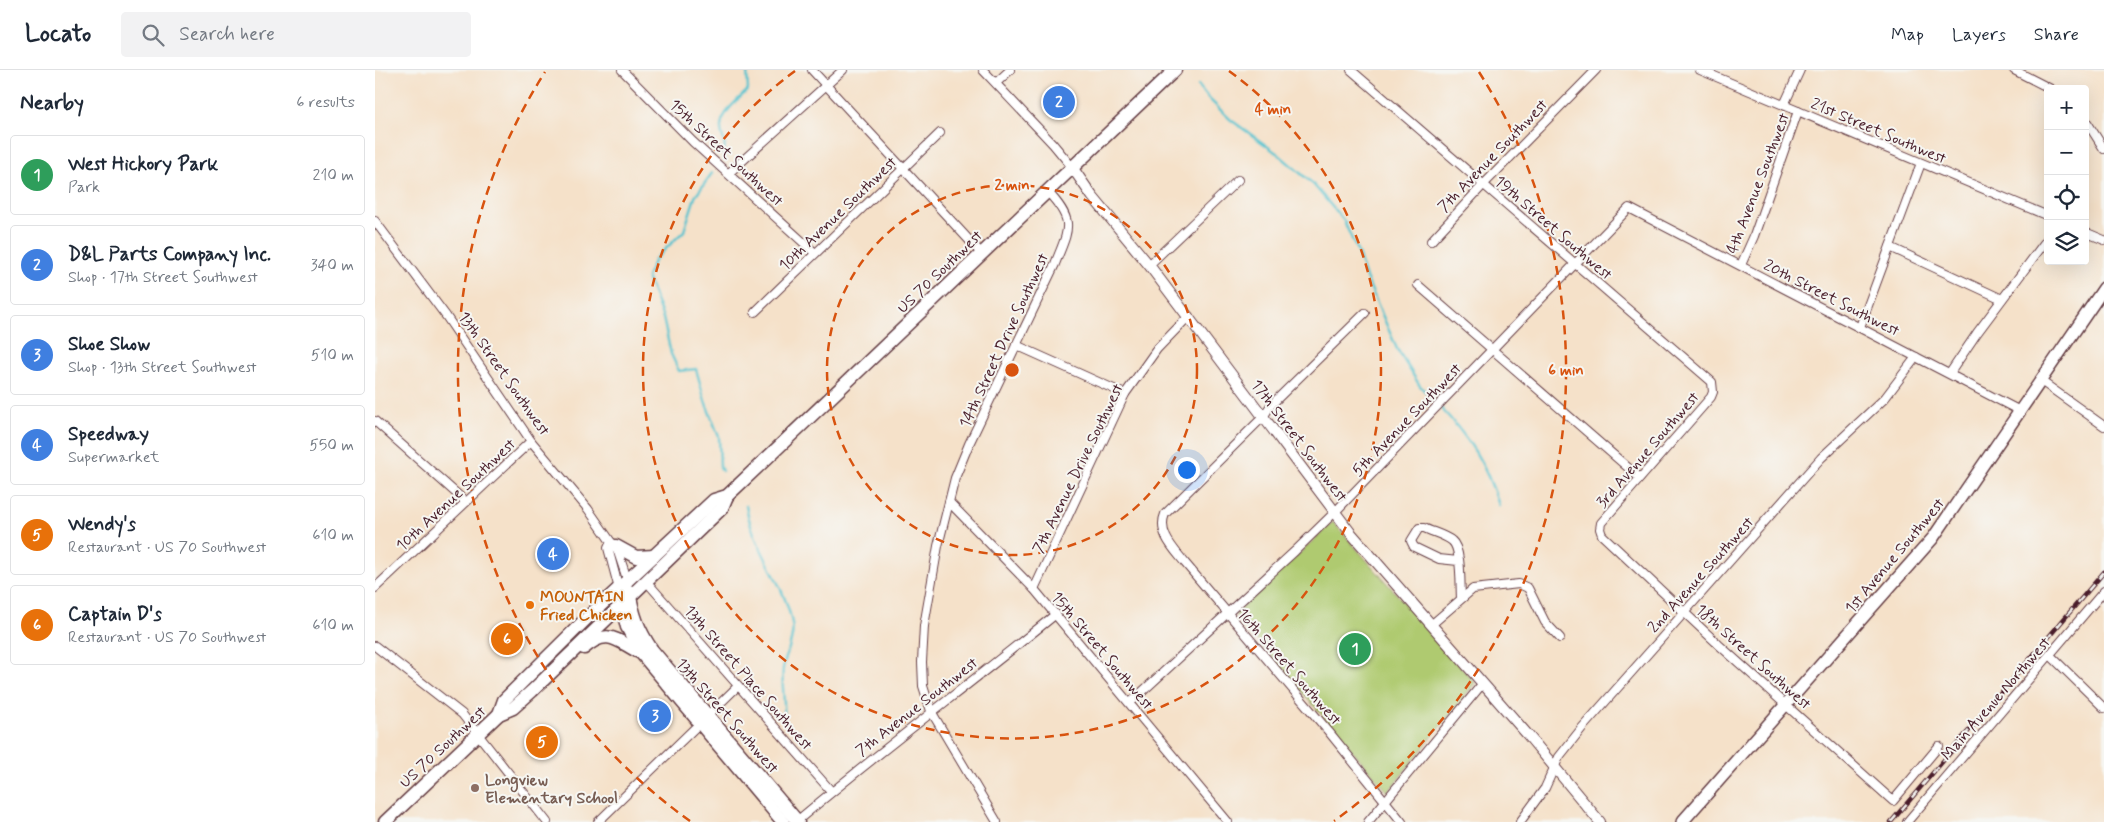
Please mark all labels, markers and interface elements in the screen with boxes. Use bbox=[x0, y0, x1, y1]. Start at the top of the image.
search box bbox=[121, 12, 471, 57]
text: Locato bbox=[25, 19, 91, 50]
icon: search bbox=[139, 21, 167, 49]
text: Search here bbox=[179, 22, 275, 47]
text: Map bbox=[1891, 23, 1924, 47]
text: Layers bbox=[1952, 23, 2006, 47]
text: Share bbox=[2034, 23, 2079, 47]
pin: 2 bbox=[1043, 83, 1075, 121]
map controls bbox=[2044, 85, 2089, 265]
button: + bbox=[2044, 85, 2089, 130]
text: Nearby bbox=[20, 89, 84, 117]
text: 6 results bbox=[296, 92, 355, 113]
street label: 21st Street Southwest bbox=[1807, 93, 1949, 169]
street label: 15th Street Southwest bbox=[664, 95, 788, 211]
street label: 7th Avenue Southwest bbox=[1434, 95, 1553, 217]
text: 4 min bbox=[1255, 100, 1291, 120]
street label: 4th Avenue Southwest bbox=[1722, 110, 1795, 257]
button: − bbox=[2044, 130, 2089, 175]
text: West Hickory Park bbox=[68, 152, 218, 177]
street label: 10th Avenue Southwest bbox=[775, 152, 902, 276]
text: 1 bbox=[33, 165, 41, 186]
text: 210 m bbox=[313, 165, 354, 186]
street label: 19th Street Southwest bbox=[1490, 171, 1616, 285]
button: locate bbox=[2044, 175, 2089, 220]
text: 2 min bbox=[994, 176, 1030, 196]
text: Park bbox=[68, 177, 100, 198]
button: layers bbox=[2044, 220, 2089, 265]
street label: US 70 Southwest bbox=[893, 226, 987, 318]
text: D&L Parts Company Inc. bbox=[68, 242, 271, 267]
street label: 14th Street Drive Southwest bbox=[955, 250, 1054, 431]
text: 2 bbox=[33, 255, 41, 276]
text: 340 m bbox=[310, 255, 354, 276]
street label: 20th Street Southwest bbox=[1760, 255, 1903, 342]
text: Shop · 17th Street Southwest bbox=[68, 267, 258, 288]
street label: 13th Street Southwest bbox=[453, 308, 555, 440]
text: Shoe Show bbox=[68, 332, 150, 357]
text: 3 bbox=[33, 345, 41, 366]
text: 510 m bbox=[311, 345, 354, 366]
text: Shop · 13th Street Southwest bbox=[68, 357, 257, 378]
street label: 5th Avenue Southwest bbox=[1348, 359, 1467, 481]
centre of rings bbox=[1003, 361, 1021, 379]
text: 6 min bbox=[1548, 361, 1584, 381]
street label: 17th Street Southwest bbox=[1246, 375, 1352, 506]
street label: 7th Avenue Drive Southwest bbox=[1028, 380, 1129, 557]
street label: 3rd Avenue Southwest bbox=[1592, 388, 1704, 512]
text: Speedway bbox=[68, 422, 149, 447]
street label: 10th Avenue Southwest bbox=[392, 434, 520, 556]
text: 4 bbox=[32, 435, 42, 456]
text: 550 m bbox=[309, 435, 354, 456]
text: Supermarket bbox=[68, 447, 159, 468]
your location bbox=[1174, 457, 1200, 483]
street label: 1st Avenue Southwest bbox=[1841, 494, 1950, 618]
text: Wendy's bbox=[68, 512, 136, 537]
street label: 2nd Avenue Southwest bbox=[1643, 512, 1759, 638]
text: 5 bbox=[32, 525, 42, 546]
text: 610 m bbox=[312, 525, 354, 546]
pin: 4 bbox=[537, 535, 569, 573]
text: Restaurant · US 70 Southwest bbox=[68, 537, 266, 558]
place label: MOUNTAIN Fried Chicken bbox=[540, 587, 633, 626]
street label: 15th Street Southwest bbox=[1046, 587, 1158, 715]
marker: MOUNTAIN Fried Chicken bbox=[524, 599, 536, 611]
street label: 18th Street Southwest bbox=[1691, 599, 1815, 715]
street label: 13th Street Place Southwest bbox=[679, 601, 817, 755]
text: Captain D's bbox=[68, 602, 162, 627]
street label: 16th Street Southwest bbox=[1232, 604, 1346, 730]
text: 6 bbox=[33, 615, 41, 636]
text: 610 m bbox=[312, 615, 354, 636]
pin: 6 bbox=[491, 620, 523, 658]
text: Restaurant · US 70 Southwest bbox=[68, 627, 266, 648]
pin: 1 bbox=[1339, 630, 1371, 668]
street label: Main Avenue Northwest bbox=[1937, 633, 2056, 765]
street label: 7th Avenue Southwest bbox=[851, 653, 982, 762]
street label: 13th Street Southwest bbox=[671, 654, 783, 778]
pin: 3 bbox=[639, 697, 671, 735]
street label: US 70 Southwest bbox=[395, 701, 491, 793]
pin: 5 bbox=[526, 723, 558, 761]
place label: Longview Elementary School bbox=[485, 770, 618, 809]
marker: Longview Elementary School bbox=[469, 782, 481, 794]

